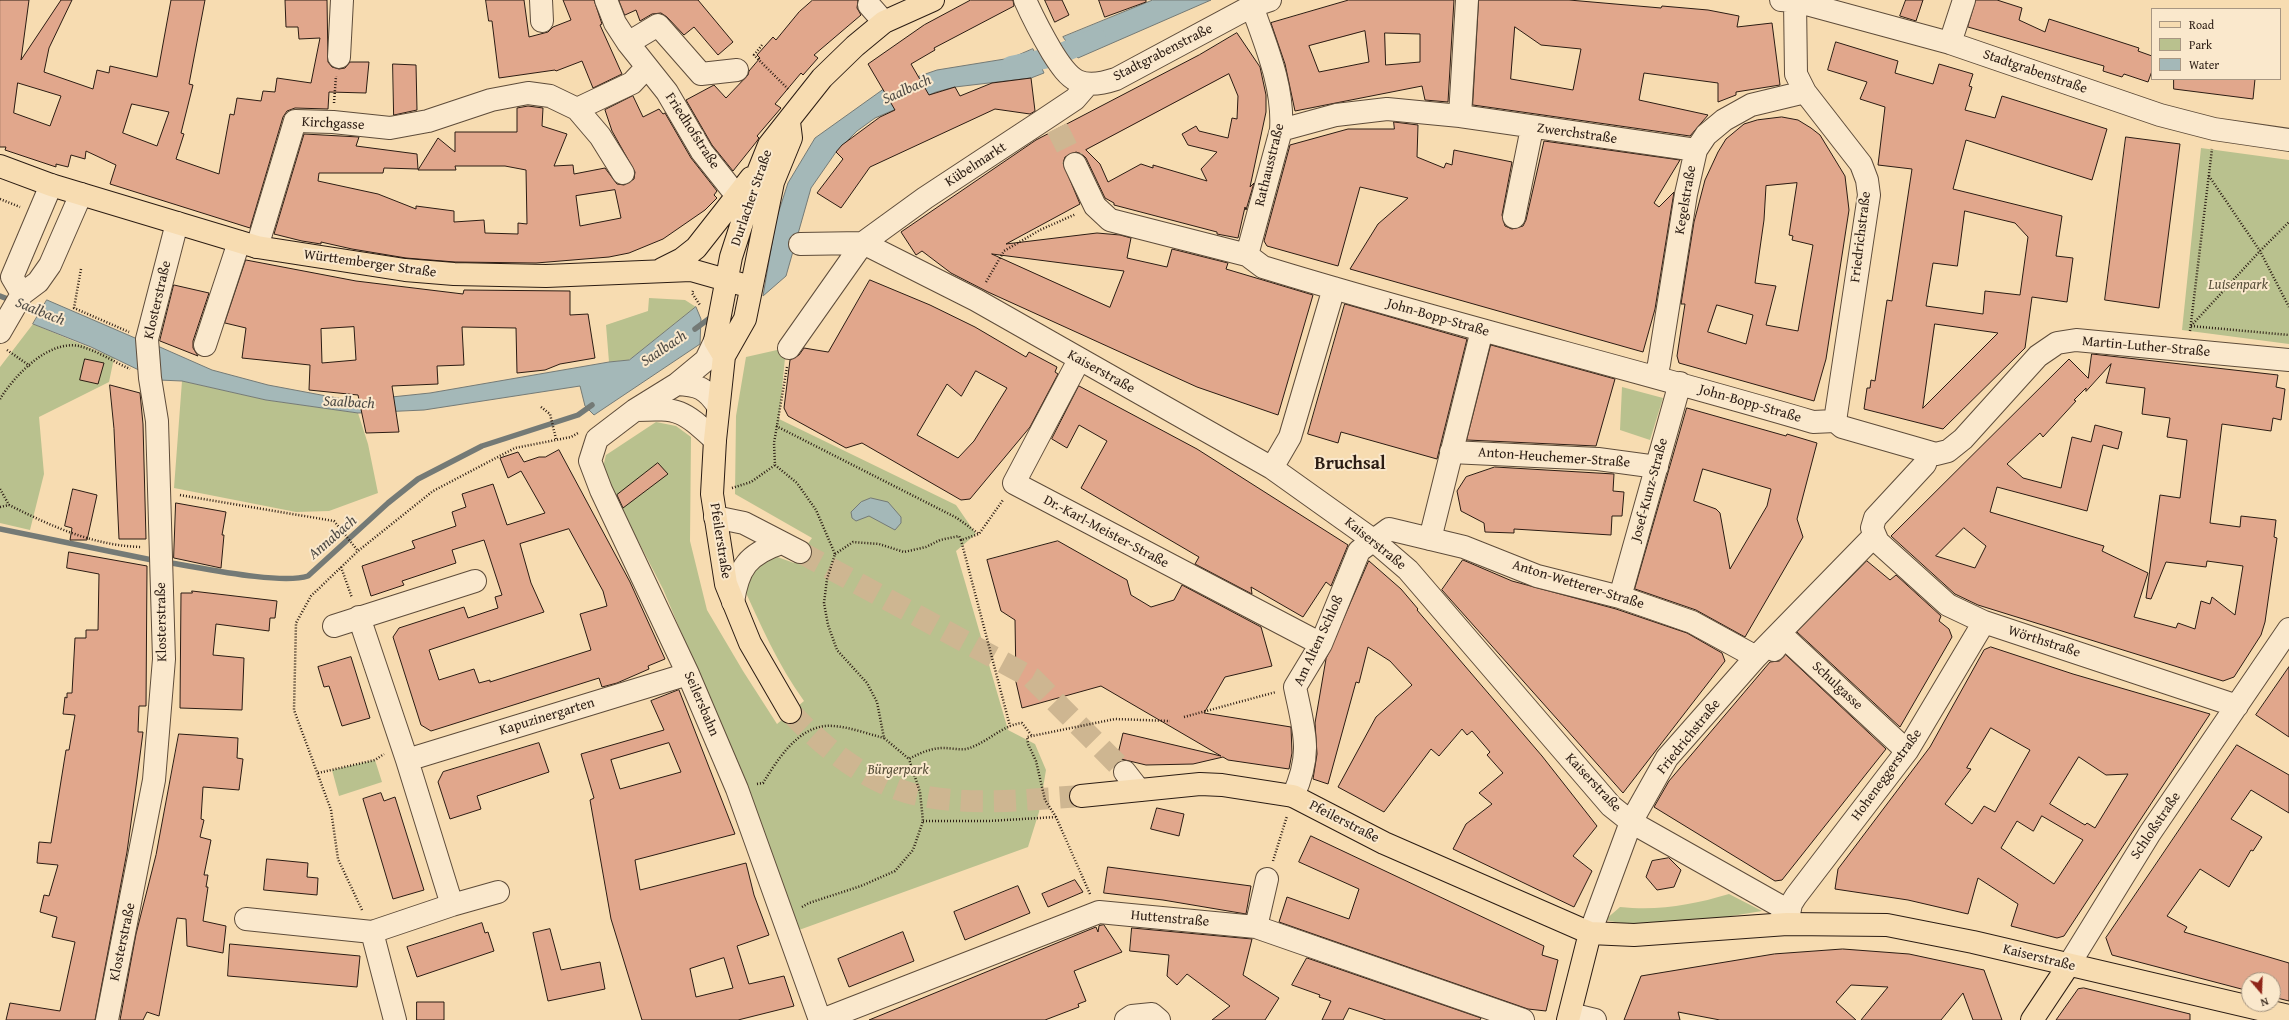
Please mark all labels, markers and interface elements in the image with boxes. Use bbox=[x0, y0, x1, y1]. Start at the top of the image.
legend bbox=[2151, 8, 2281, 80]
text: Road bbox=[2189, 16, 2214, 33]
street label: Stadtgrabenstraße bbox=[1111, 21, 1215, 85]
text: Park bbox=[2189, 36, 2212, 53]
street label: Stadtgrabenstraße bbox=[1981, 46, 2089, 98]
text: Water bbox=[2189, 56, 2219, 73]
water label: Saalbach bbox=[880, 71, 934, 109]
street label: Friedhofstraße bbox=[661, 90, 723, 172]
street label: Kirchgasse bbox=[301, 114, 365, 134]
street label: Zwerchstraße bbox=[1536, 120, 1618, 148]
street label: Rathausstraße bbox=[1252, 122, 1288, 208]
street label: Kübelmarkt bbox=[942, 139, 1010, 191]
street label: Durlacher Straße bbox=[728, 148, 776, 248]
street label: Kegelstraße bbox=[1672, 164, 1700, 236]
street label: Friedrichstraße bbox=[1847, 190, 1875, 284]
street label: Württemberger Straße bbox=[303, 246, 437, 282]
street label: Klosterstraße bbox=[141, 259, 175, 341]
park label: Luisenpark bbox=[2208, 277, 2268, 293]
water label: Saalbach bbox=[13, 294, 67, 330]
street label: John-Bopp-Straße bbox=[1385, 295, 1491, 341]
water label: Saalbach bbox=[638, 327, 690, 371]
street label: Martin-Luther-Straße bbox=[2081, 333, 2211, 361]
street label: Kaiserstraße bbox=[1064, 347, 1138, 397]
street label: John-Bopp-Straße bbox=[1697, 381, 1803, 427]
water label: Saalbach bbox=[323, 393, 375, 413]
street label: Josef-Kunz-Straße bbox=[1628, 436, 1672, 544]
street label: Anton-Heuchemer-Straße bbox=[1477, 444, 1631, 472]
district label: Bruchsal bbox=[1315, 453, 1385, 475]
street label: Dr.-Karl-Meister-Straße bbox=[1041, 492, 1171, 572]
street label: Pfeilerstraße bbox=[706, 502, 734, 580]
water label: Annabach bbox=[305, 512, 361, 564]
street label: Kaiserstraße bbox=[1341, 514, 1409, 574]
street label: Anton-Wetterer-Straße bbox=[1510, 557, 1646, 613]
street label: Klosterstraße bbox=[153, 582, 171, 662]
street label: Am Alten Schloß bbox=[1291, 593, 1347, 689]
street label: Wörthstraße bbox=[2006, 622, 2082, 662]
street label: Schulgasse bbox=[1808, 658, 1866, 714]
street label: Seilersbahn bbox=[680, 669, 722, 739]
street label: Kapuzinergarten bbox=[497, 694, 597, 740]
street label: Friedrichstraße bbox=[1654, 696, 1724, 778]
street label: Hoheneggerstraße bbox=[1848, 726, 1926, 824]
street label: Kaiserstraße bbox=[1562, 750, 1624, 816]
park label: Bürgerpark bbox=[867, 762, 929, 778]
street label: Schloßstraße bbox=[2127, 789, 2185, 863]
street label: Pfeilerstraße bbox=[1306, 797, 1382, 847]
street label: Klosterstraße bbox=[106, 901, 140, 983]
street label: Huttenstraße bbox=[1130, 907, 1210, 931]
street label: Kaiserstraße bbox=[2001, 941, 2077, 975]
north arrow bbox=[2241, 972, 2281, 1012]
text: N bbox=[2259, 994, 2271, 1011]

